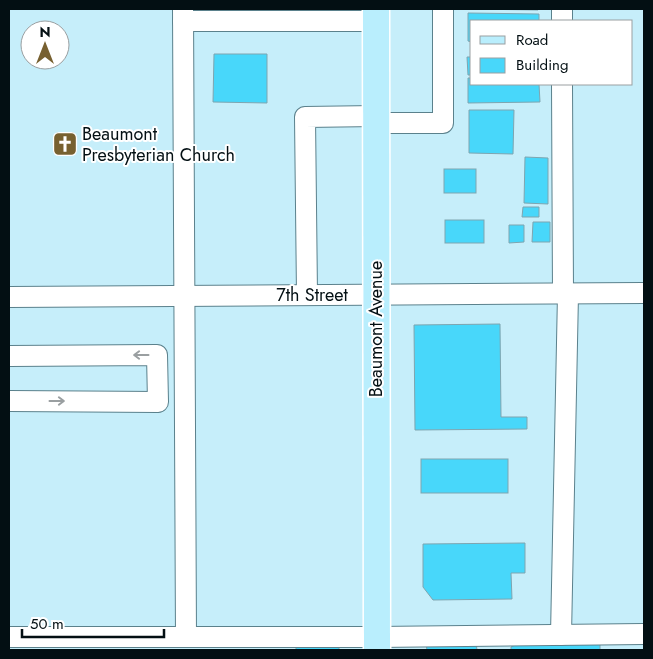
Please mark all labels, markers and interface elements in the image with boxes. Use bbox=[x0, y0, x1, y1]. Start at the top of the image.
north arrow bbox=[20, 20, 70, 70]
legend bbox=[470, 20, 633, 85]
text: N bbox=[39, 22, 51, 42]
text: Road bbox=[516, 29, 548, 51]
text: Building bbox=[516, 54, 568, 76]
place label: Beaumont Presbyterian Church bbox=[82, 121, 235, 168]
church icon: Beaumont Presbyterian Church bbox=[52, 131, 78, 157]
street label: Beaumont Avenue bbox=[363, 261, 389, 397]
street label: 7th Street bbox=[276, 282, 348, 308]
one-way arrow bbox=[134, 350, 150, 360]
one-way arrow bbox=[49, 396, 65, 406]
scale bar bbox=[22, 606, 165, 638]
text: 50 m bbox=[30, 613, 64, 635]

